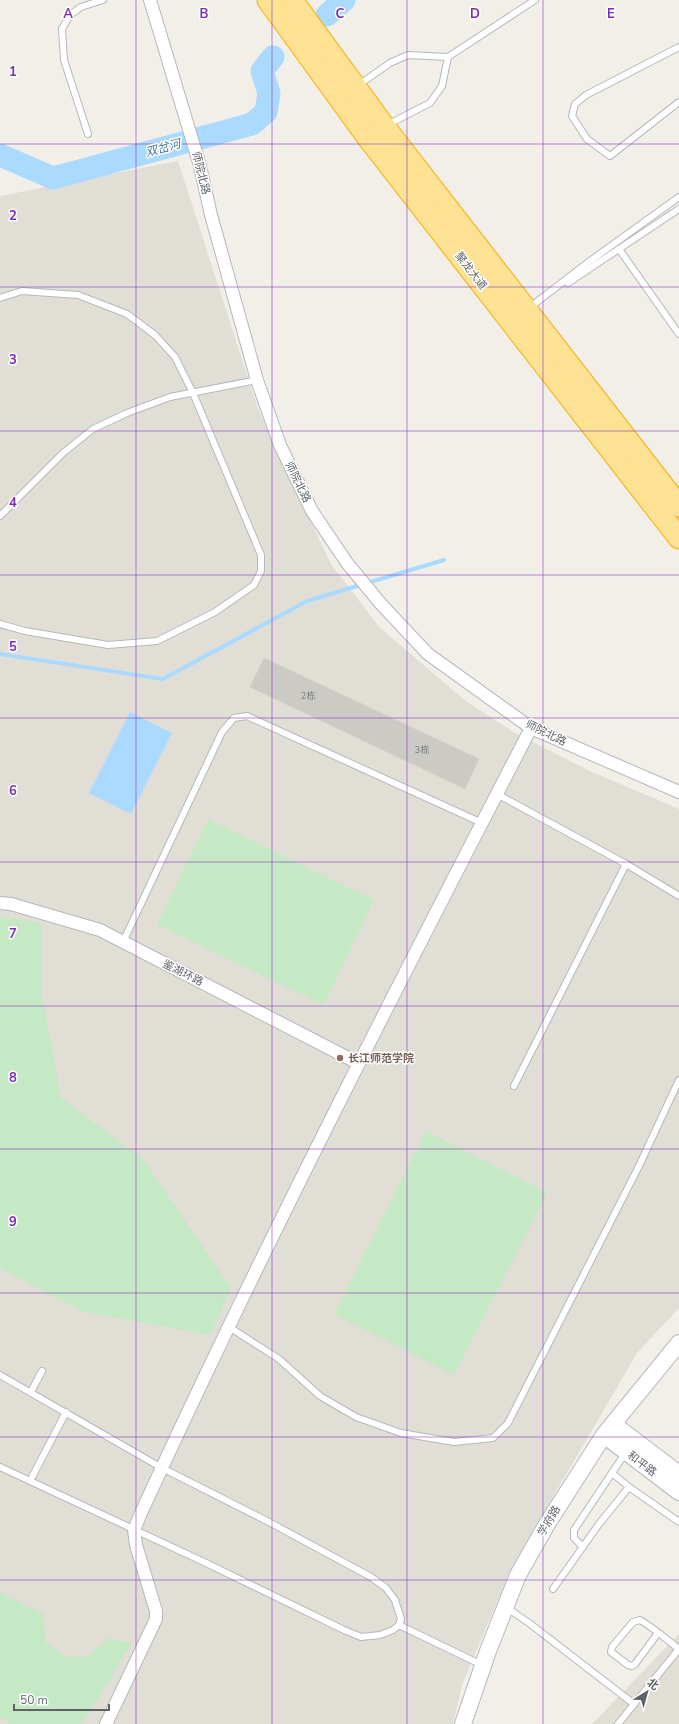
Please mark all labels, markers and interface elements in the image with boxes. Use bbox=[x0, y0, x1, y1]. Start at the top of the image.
text: A bbox=[63, 5, 73, 23]
text: B bbox=[200, 5, 209, 23]
text: C bbox=[336, 5, 345, 23]
text: D bbox=[470, 5, 480, 23]
text: E bbox=[607, 5, 615, 23]
text: 1 bbox=[9, 63, 17, 81]
water label: 双岔河 bbox=[144, 135, 184, 160]
street label: 师院北路 bbox=[188, 150, 214, 196]
text: 2 bbox=[9, 207, 17, 225]
street label: 聚龙大道 bbox=[452, 249, 490, 293]
text: 3 bbox=[9, 351, 17, 369]
street label: 师院北路 bbox=[282, 459, 314, 505]
text: 4 bbox=[9, 494, 17, 512]
text: 5 bbox=[9, 638, 17, 656]
house number: 2栋 bbox=[301, 690, 315, 702]
street label: 师院北路 bbox=[523, 717, 569, 749]
house number: 3栋 bbox=[415, 744, 429, 756]
text: 6 bbox=[9, 782, 17, 800]
text: 7 bbox=[9, 925, 17, 943]
street label: 鉴湖环路 bbox=[160, 956, 206, 990]
place label: 长江师范学院 bbox=[348, 1051, 414, 1066]
marker: 长江师范学院 bbox=[335, 1053, 345, 1063]
text: 8 bbox=[9, 1069, 17, 1087]
text: 9 bbox=[9, 1213, 17, 1231]
street label: 和平路 bbox=[624, 1448, 660, 1480]
street label: 学府路 bbox=[534, 1503, 564, 1539]
north arrow bbox=[627, 1672, 667, 1712]
text: 北 bbox=[644, 1675, 662, 1694]
scale bar bbox=[14, 1686, 109, 1712]
text: 50 m bbox=[20, 1692, 48, 1708]

